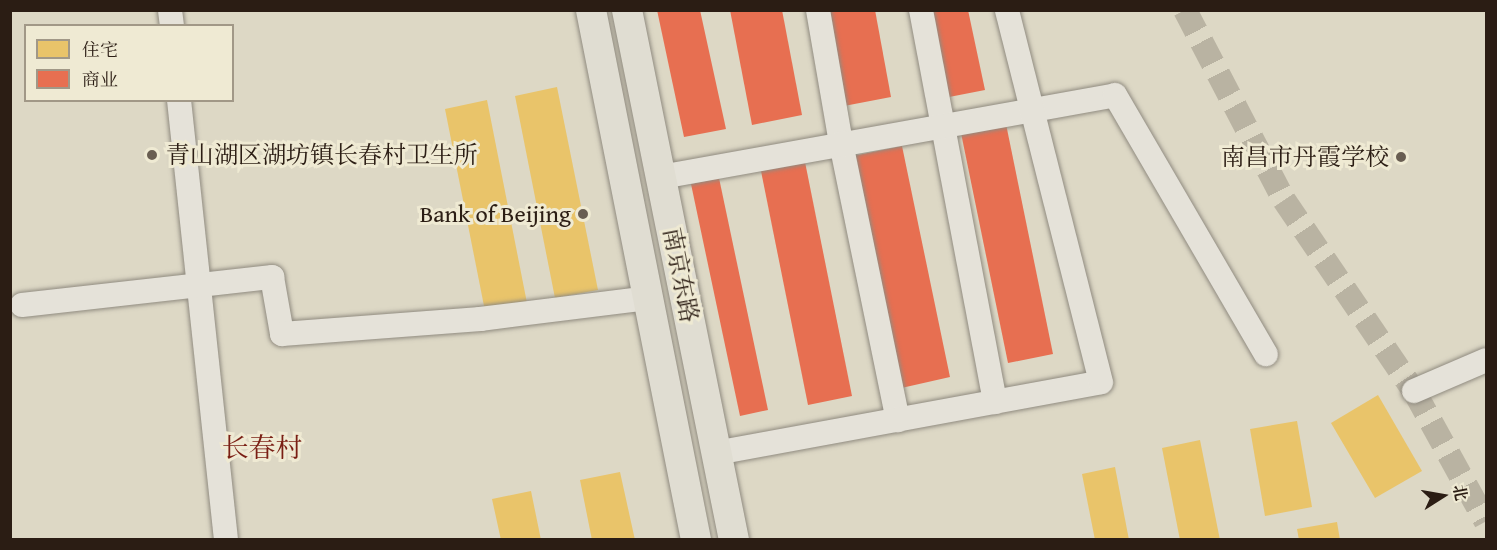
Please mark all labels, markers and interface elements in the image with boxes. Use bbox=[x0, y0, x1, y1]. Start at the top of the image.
legend bbox=[24, 24, 234, 102]
text: 住宅 bbox=[82, 36, 118, 63]
text: 商业 bbox=[82, 66, 118, 93]
place label: 青山湖区湖坊镇长春村卫生所 bbox=[166, 141, 478, 169]
place label: 南昌市丹霞学校 bbox=[1221, 143, 1389, 171]
marker: 青山湖区湖坊镇长春村卫生所 bbox=[143, 146, 161, 164]
marker: 南昌市丹霞学校 bbox=[1394, 150, 1408, 164]
place label: Bank of Beijing bbox=[420, 200, 571, 228]
marker: Bank of Beijing bbox=[576, 207, 590, 221]
street label: 南京东路 bbox=[658, 225, 704, 325]
district label: 长春村 bbox=[222, 432, 302, 464]
north arrow bbox=[1413, 466, 1473, 526]
text: 北 bbox=[1447, 482, 1474, 503]

